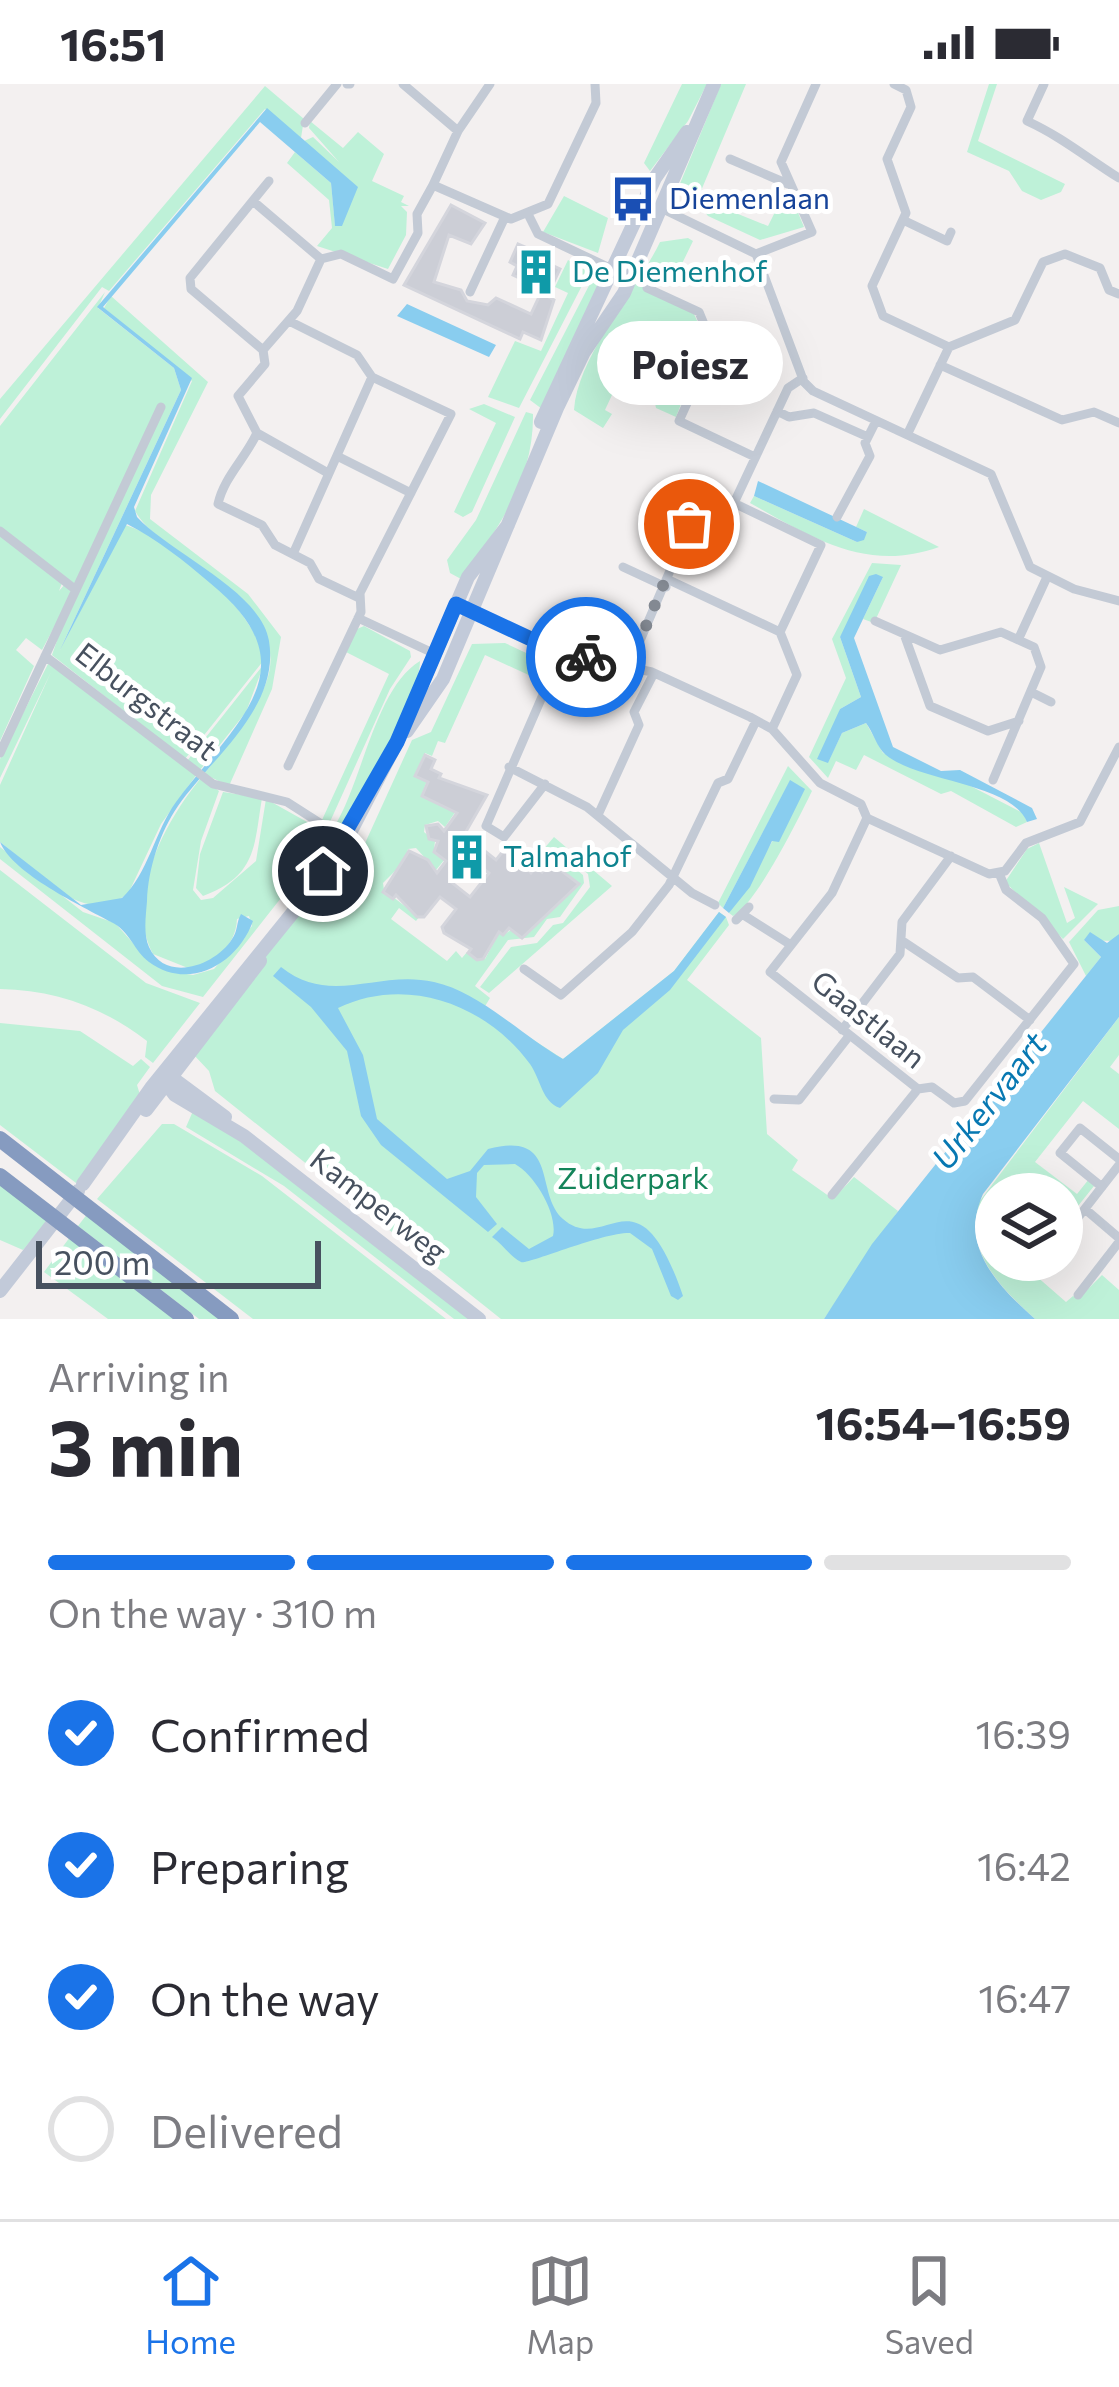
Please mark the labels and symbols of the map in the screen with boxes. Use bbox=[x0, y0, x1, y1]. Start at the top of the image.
bus stop icon: Diemenlaan bbox=[608, 174, 658, 224]
place label: Diemenlaan bbox=[669, 178, 830, 215]
building icon: De Diemenhof bbox=[511, 247, 561, 297]
place label: De Diemenhof bbox=[572, 251, 767, 288]
callout: Poiesz bbox=[596, 320, 782, 404]
pin bbox=[638, 473, 740, 575]
courier bbox=[526, 597, 646, 717]
street label: Elburgstraat bbox=[69, 633, 226, 767]
pin bbox=[272, 820, 374, 922]
building icon: Talmahof bbox=[442, 832, 492, 882]
place label: Talmahof bbox=[503, 836, 632, 873]
street label: Gaastlaan bbox=[805, 961, 934, 1075]
water label: Urkervaart bbox=[922, 1022, 1055, 1177]
street label: Kamperweg bbox=[304, 1139, 455, 1269]
park label: Zuiderpark bbox=[557, 1158, 709, 1195]
scale bar bbox=[36, 1235, 321, 1288]

